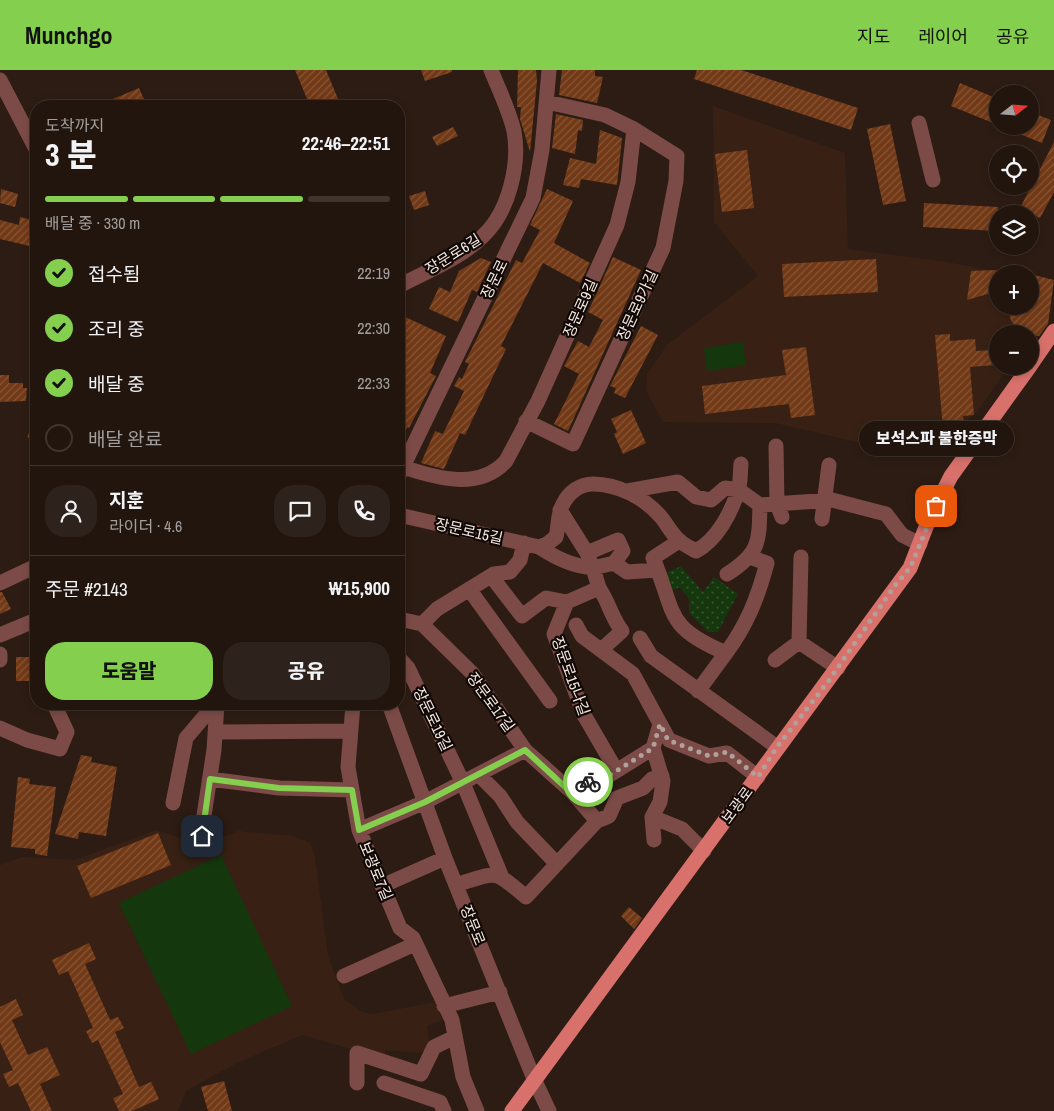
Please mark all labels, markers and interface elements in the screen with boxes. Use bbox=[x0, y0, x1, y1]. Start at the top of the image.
text: Munchgo bbox=[25, 19, 112, 51]
text: 지도 bbox=[857, 24, 890, 49]
text: 레이어 bbox=[918, 24, 968, 49]
text: 공유 bbox=[996, 24, 1029, 49]
north arrow bbox=[989, 85, 1039, 135]
map controls bbox=[989, 85, 1039, 375]
text: 도착까지 bbox=[45, 114, 104, 136]
text: 22:46–22:51 bbox=[302, 130, 390, 156]
text: 3 분 bbox=[45, 133, 96, 176]
button: locate bbox=[989, 145, 1039, 195]
button: layers bbox=[989, 205, 1039, 255]
text: 배달 중 · 330 m bbox=[45, 212, 140, 234]
street label: 장문로6길 bbox=[421, 229, 485, 279]
street label: 장문로 bbox=[475, 256, 513, 302]
icon: check bbox=[45, 259, 73, 287]
text: 접수됨 bbox=[88, 261, 140, 287]
text: 22:19 bbox=[357, 262, 390, 284]
button: + bbox=[989, 265, 1039, 315]
street label: 장문로9가길 bbox=[611, 266, 663, 344]
street label: 장문로9길 bbox=[558, 275, 602, 341]
icon: check bbox=[45, 314, 73, 342]
text: 조리 중 bbox=[88, 316, 145, 342]
text: 22:30 bbox=[357, 317, 390, 339]
button: − bbox=[989, 325, 1039, 375]
icon: check bbox=[45, 369, 73, 397]
text: 배달 중 bbox=[88, 371, 145, 397]
text: 22:33 bbox=[357, 372, 390, 394]
callout: 보석스파 불한증막 bbox=[858, 421, 1014, 456]
text: 배달 완료 bbox=[88, 426, 162, 452]
text: 보석스파 불한증막 bbox=[876, 427, 997, 449]
button: person bbox=[45, 485, 97, 537]
button: chat bbox=[274, 485, 326, 537]
button: phone bbox=[338, 485, 390, 537]
pin bbox=[915, 485, 957, 527]
text: 지훈 bbox=[109, 487, 144, 513]
icon: bag bbox=[922, 492, 950, 520]
street label: 장문로15길 bbox=[433, 513, 505, 549]
text: 라이더 · 4.6 bbox=[109, 515, 182, 537]
text: ₩15,900 bbox=[329, 575, 390, 601]
text: 주문 #2143 bbox=[45, 576, 128, 602]
street label: 장문로15나길 bbox=[547, 634, 595, 718]
button: 도움말 bbox=[45, 642, 213, 700]
button: 공유 bbox=[223, 642, 390, 700]
street label: 장문로17길 bbox=[462, 668, 520, 736]
street label: 장문로19길 bbox=[408, 683, 458, 755]
courier bbox=[563, 757, 613, 807]
icon: bike bbox=[574, 768, 602, 796]
street label: 보광로 bbox=[716, 782, 758, 828]
pin bbox=[181, 815, 223, 857]
icon: home bbox=[188, 822, 216, 850]
street label: 보광로7길 bbox=[354, 838, 398, 904]
street label: 장문로 bbox=[456, 902, 490, 948]

